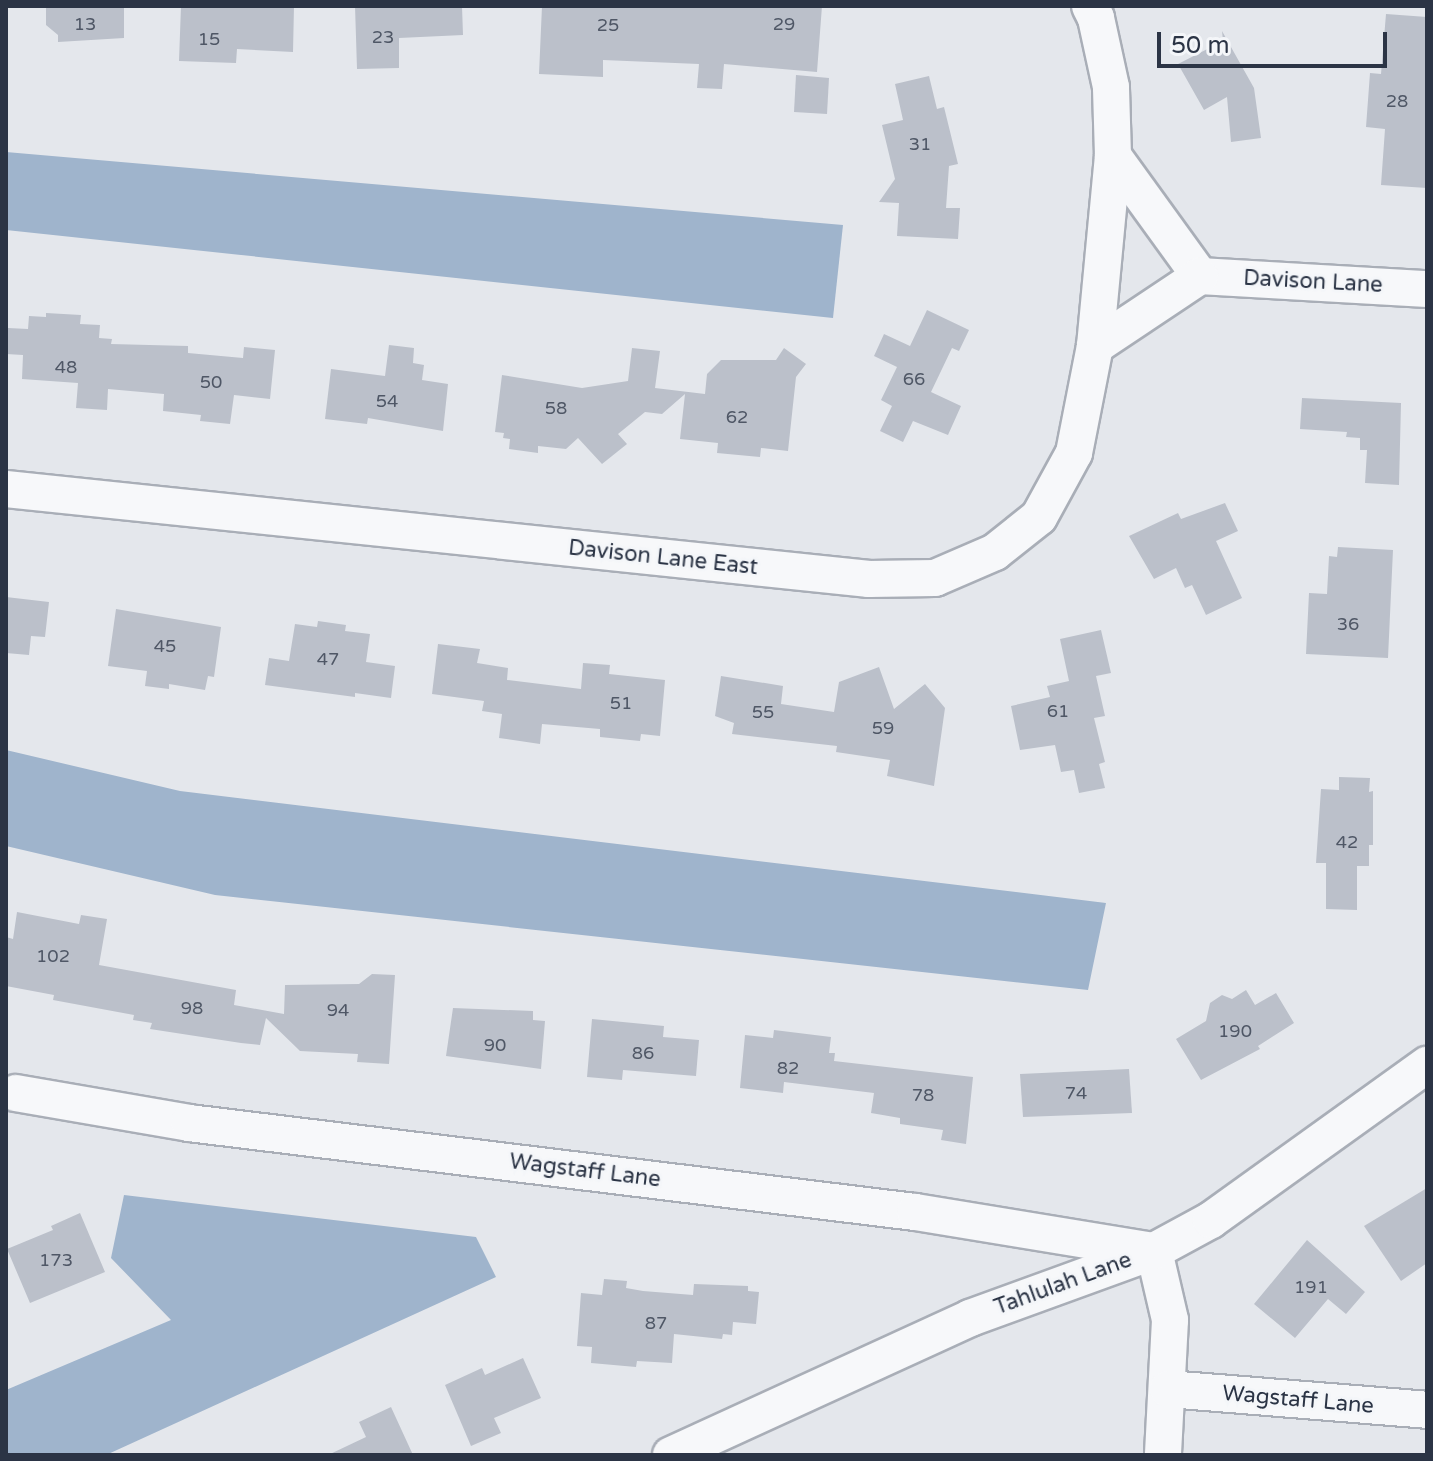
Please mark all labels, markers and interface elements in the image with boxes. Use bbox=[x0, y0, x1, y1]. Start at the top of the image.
house number: 13 bbox=[74, 13, 96, 35]
house number: 29 bbox=[773, 13, 795, 35]
house number: 25 bbox=[597, 14, 619, 36]
scale bar bbox=[1161, 16, 1391, 66]
house number: 23 bbox=[372, 26, 394, 48]
house number: 15 bbox=[198, 28, 220, 50]
text: 50 m bbox=[1171, 31, 1229, 60]
house number: 28 bbox=[1386, 90, 1408, 112]
house number: 31 bbox=[909, 133, 931, 155]
street label: Davison Lane bbox=[1243, 265, 1383, 299]
house number: 48 bbox=[55, 356, 77, 378]
house number: 66 bbox=[903, 368, 925, 390]
house number: 50 bbox=[200, 371, 222, 393]
house number: 54 bbox=[376, 390, 398, 412]
house number: 58 bbox=[545, 397, 567, 419]
house number: 62 bbox=[726, 406, 748, 428]
street label: Davison Lane East bbox=[567, 535, 759, 581]
house number: 36 bbox=[1337, 613, 1359, 635]
house number: 45 bbox=[154, 635, 176, 657]
house number: 47 bbox=[317, 648, 339, 670]
house number: 51 bbox=[610, 692, 632, 714]
house number: 61 bbox=[1047, 700, 1069, 722]
house number: 55 bbox=[752, 701, 774, 723]
house number: 59 bbox=[872, 717, 894, 739]
house number: 42 bbox=[1336, 831, 1358, 853]
house number: 102 bbox=[36, 945, 70, 967]
house number: 98 bbox=[181, 997, 203, 1019]
house number: 94 bbox=[327, 999, 349, 1021]
house number: 190 bbox=[1218, 1020, 1252, 1042]
house number: 90 bbox=[484, 1034, 506, 1056]
house number: 86 bbox=[632, 1042, 654, 1064]
house number: 82 bbox=[777, 1057, 799, 1079]
house number: 74 bbox=[1065, 1082, 1087, 1104]
house number: 78 bbox=[912, 1084, 934, 1106]
street label: Wagstaff Lane bbox=[508, 1149, 662, 1193]
street label: Tahlulah Lane bbox=[991, 1247, 1135, 1321]
house number: 173 bbox=[39, 1249, 73, 1271]
house number: 191 bbox=[1294, 1276, 1328, 1298]
house number: 87 bbox=[645, 1312, 667, 1334]
street label: Wagstaff Lane bbox=[1221, 1380, 1375, 1420]

